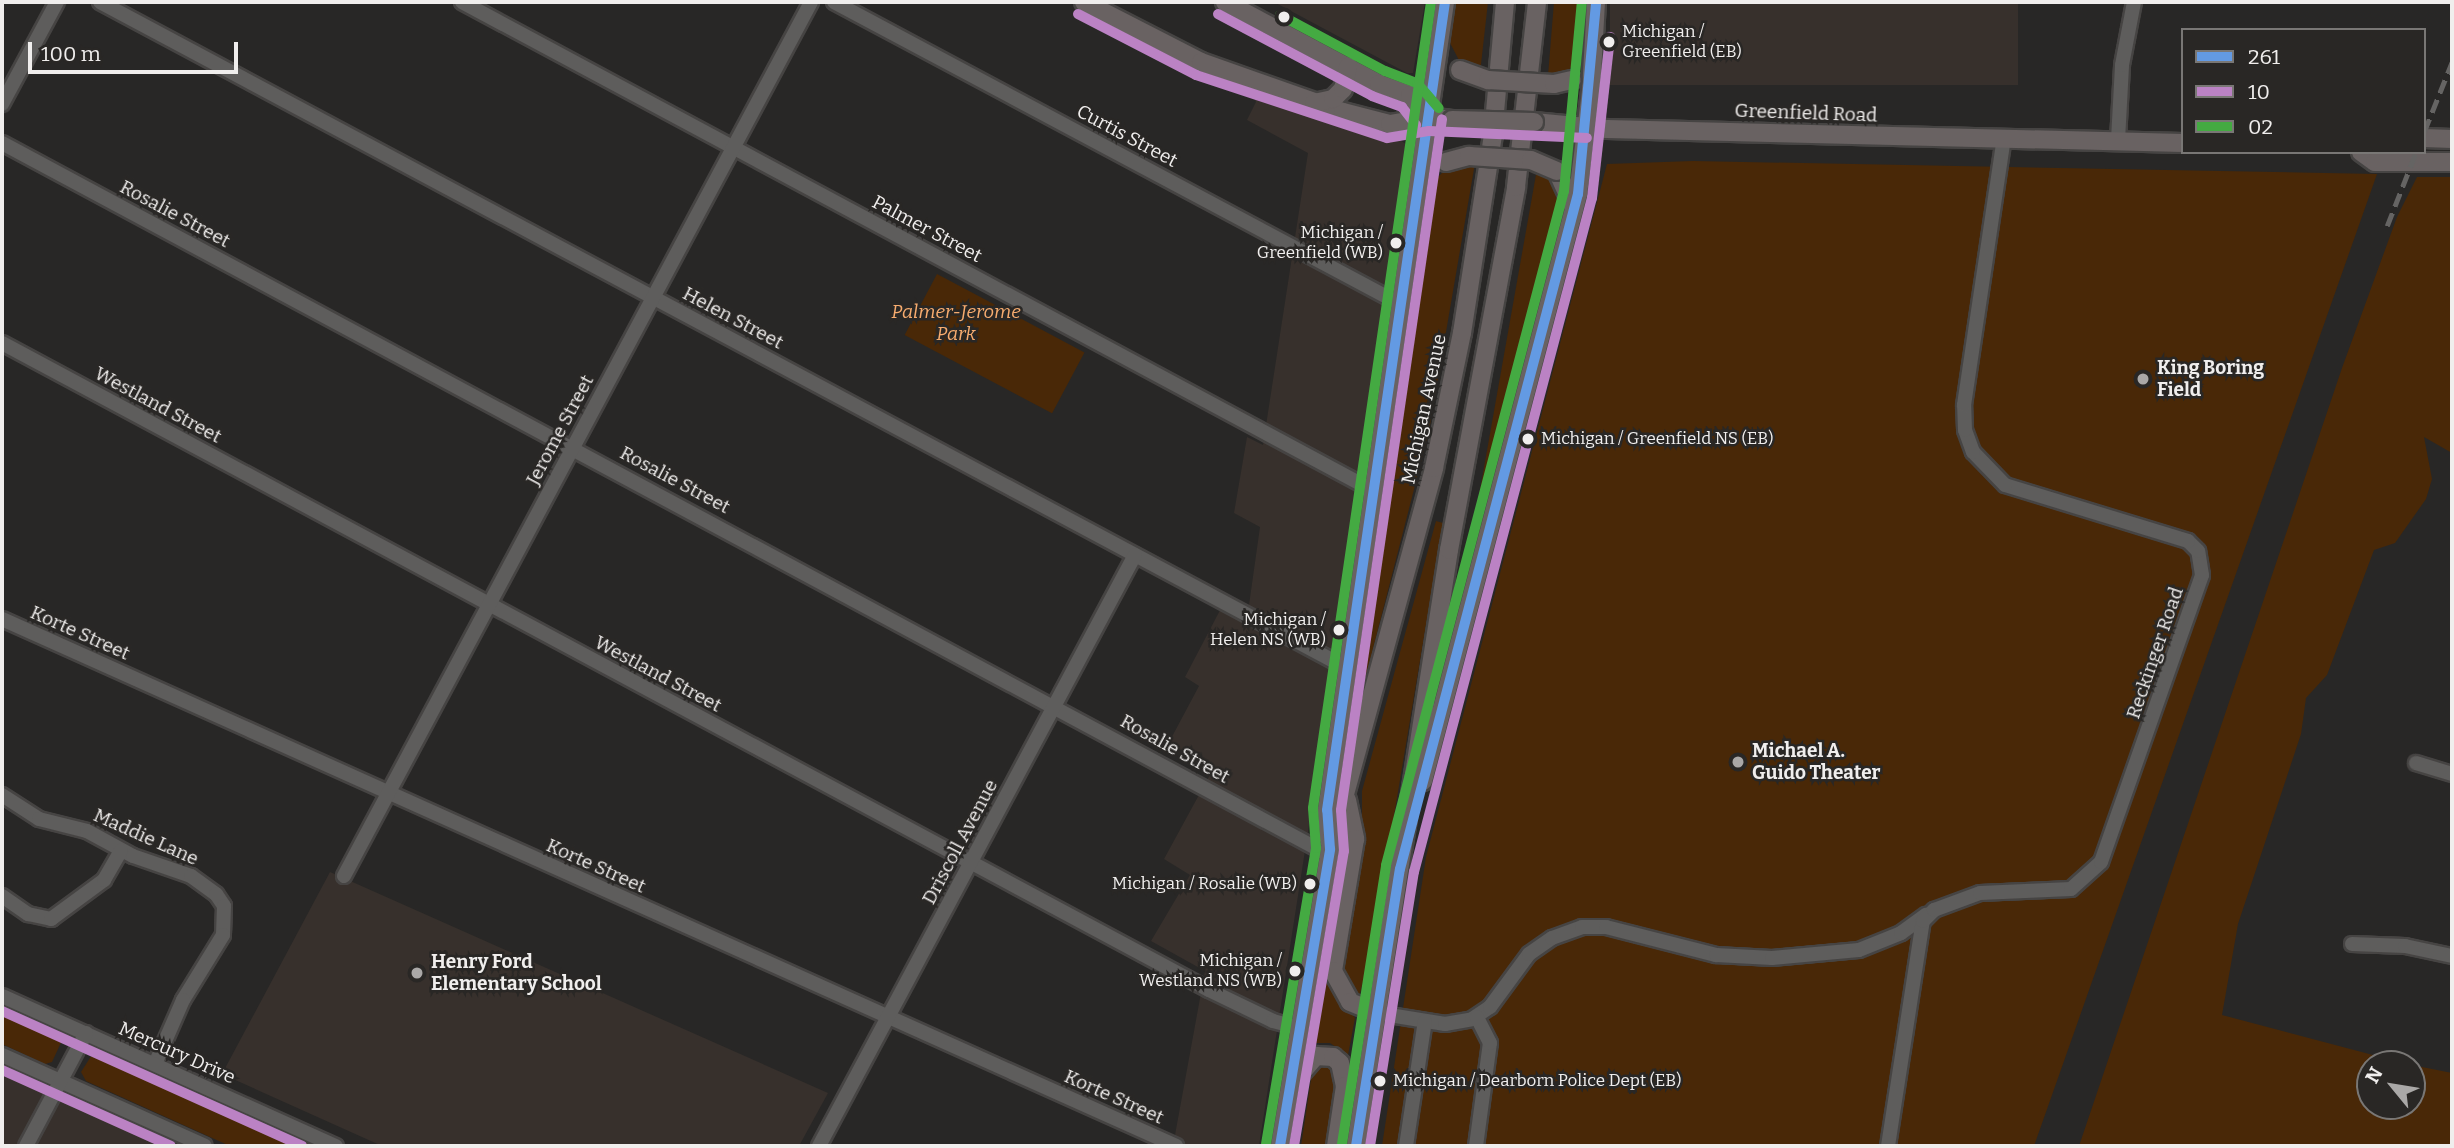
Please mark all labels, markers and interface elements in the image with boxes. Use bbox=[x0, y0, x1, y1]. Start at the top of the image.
unlabelled marker bbox=[1277, 10, 1291, 24]
place label: Michigan / Greenfield (EB) bbox=[1622, 22, 1742, 62]
scale bar bbox=[32, 28, 242, 72]
legend bbox=[2181, 28, 2426, 154]
marker: Michigan / Greenfield (EB) bbox=[1602, 35, 1616, 49]
text: 100 m bbox=[41, 41, 101, 67]
text: 261 bbox=[2248, 44, 2280, 70]
text: 10 bbox=[2248, 79, 2270, 105]
street label: Greenfield Road bbox=[1734, 99, 1878, 127]
street label: Curtis Street bbox=[1073, 100, 1181, 172]
text: 02 bbox=[2248, 114, 2273, 140]
street label: Rosalie Street bbox=[116, 175, 234, 253]
street label: Palmer Street bbox=[868, 191, 986, 267]
place label: Michigan / Greenfield (WB) bbox=[1257, 223, 1383, 263]
marker: Michigan / Greenfield (WB) bbox=[1389, 236, 1403, 250]
street label: Helen Street bbox=[679, 282, 787, 354]
park label: Palmer-Jerome Park bbox=[891, 301, 1021, 345]
street label: Michigan Avenue bbox=[1397, 332, 1451, 486]
place label: King Boring Field bbox=[2157, 357, 2264, 401]
street label: Westland Street bbox=[91, 362, 225, 448]
street label: Jerome Street bbox=[521, 371, 599, 489]
marker: King Boring Field bbox=[2135, 371, 2151, 387]
place label: Michigan / Greenfield NS (EB) bbox=[1541, 429, 1773, 449]
marker: Michigan / Greenfield NS (EB) bbox=[1521, 432, 1535, 446]
street label: Rosalie Street bbox=[616, 441, 734, 519]
street label: Reckinger Road bbox=[2122, 584, 2188, 722]
street label: Korte Street bbox=[27, 601, 133, 665]
place label: Michigan / Helen NS (WB) bbox=[1210, 610, 1326, 650]
marker: Michigan / Helen NS (WB) bbox=[1332, 623, 1346, 637]
street label: Westland Street bbox=[591, 631, 725, 717]
street label: Rosalie Street bbox=[1116, 710, 1234, 788]
place label: Michael A. Guido Theater bbox=[1752, 740, 1881, 784]
marker: Michael A. Guido Theater bbox=[1730, 754, 1746, 770]
street label: Driscoll Avenue bbox=[918, 776, 1002, 908]
street label: Maddie Lane bbox=[90, 804, 202, 870]
street label: Korte Street bbox=[543, 834, 649, 898]
place label: Michigan / Rosalie (WB) bbox=[1112, 874, 1297, 894]
marker: Michigan / Rosalie (WB) bbox=[1303, 877, 1317, 891]
place label: Henry Ford Elementary School bbox=[431, 951, 602, 995]
place label: Michigan / Westland NS (WB) bbox=[1139, 951, 1282, 991]
marker: Michigan / Westland NS (WB) bbox=[1288, 964, 1302, 978]
marker: Henry Ford Elementary School bbox=[409, 965, 425, 981]
street label: Mercury Drive bbox=[115, 1017, 239, 1089]
north arrow bbox=[2356, 1050, 2426, 1120]
text: N bbox=[2360, 1063, 2388, 1087]
street label: Korte Street bbox=[1061, 1065, 1167, 1129]
place label: Michigan / Dearborn Police Dept (EB) bbox=[1393, 1071, 1682, 1091]
marker: Michigan / Dearborn Police Dept (EB) bbox=[1373, 1074, 1387, 1088]

